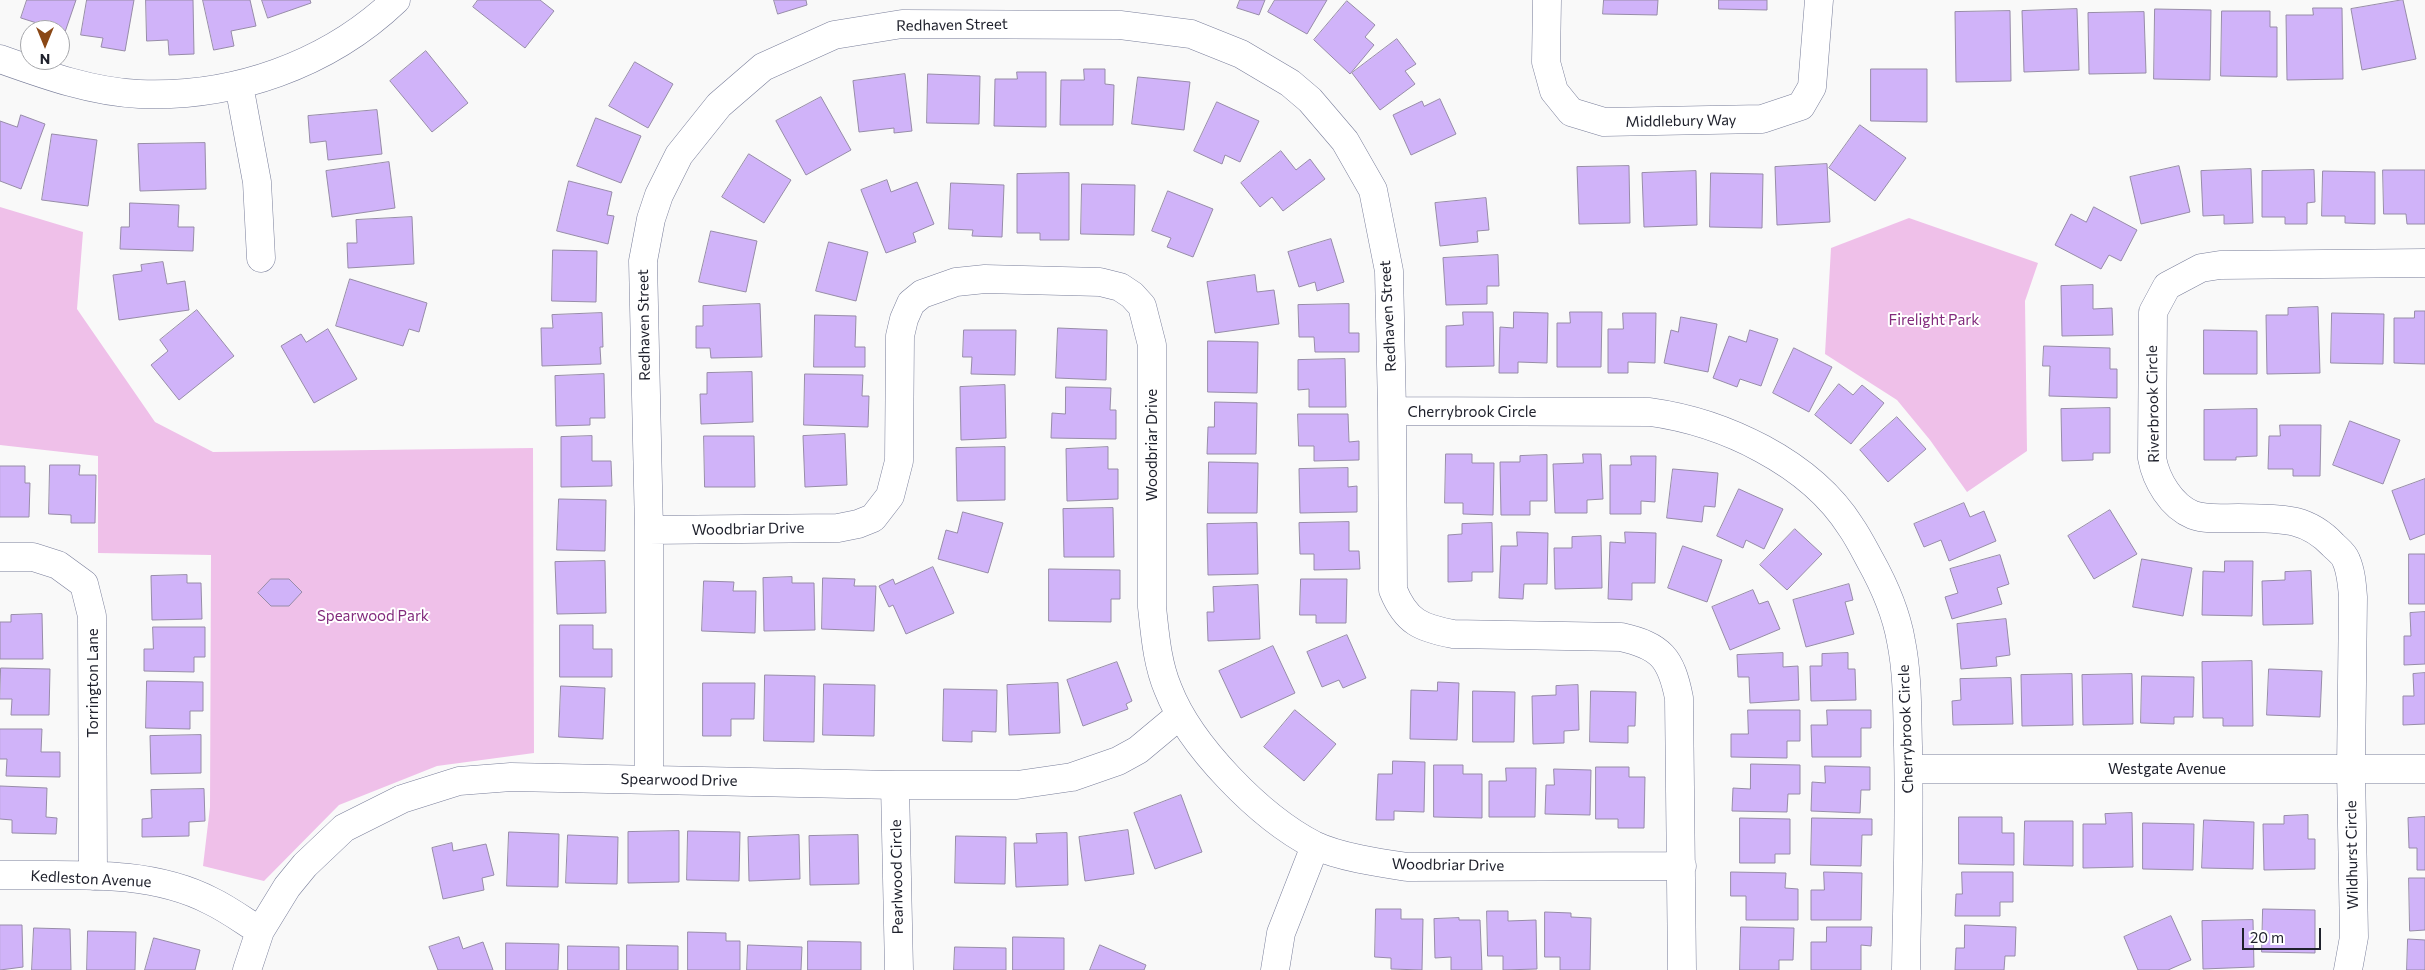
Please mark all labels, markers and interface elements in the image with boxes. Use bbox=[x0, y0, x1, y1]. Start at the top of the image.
street label: Redhaven Street bbox=[896, 15, 1008, 35]
north arrow bbox=[20, 20, 70, 70]
text: N bbox=[40, 51, 50, 68]
street label: Middlebury Way bbox=[1625, 111, 1737, 131]
street label: Redhaven Street bbox=[1376, 260, 1400, 372]
street label: Redhaven Street bbox=[634, 269, 654, 381]
park label: Firelight Park bbox=[1889, 311, 1979, 329]
street label: Riverbrook Circle bbox=[2143, 345, 2163, 463]
street label: Woodbriar Drive bbox=[1143, 389, 1161, 501]
street label: Cherrybrook Circle bbox=[1407, 403, 1537, 421]
street label: Woodbriar Drive bbox=[692, 519, 804, 539]
park label: Spearwood Park bbox=[317, 607, 429, 625]
street label: Torrington Lane bbox=[84, 628, 102, 738]
street label: Cherrybrook Circle bbox=[1895, 664, 1917, 794]
street label: Westgate Avenue bbox=[2108, 760, 2226, 778]
street label: Spearwood Drive bbox=[620, 770, 738, 790]
street label: Wildhurst Circle bbox=[2342, 800, 2362, 910]
street label: Pearlwood Circle bbox=[887, 819, 907, 935]
street label: Woodbriar Drive bbox=[1392, 855, 1504, 875]
street label: Kedleston Avenue bbox=[30, 867, 152, 891]
scale bar bbox=[2245, 918, 2324, 950]
text: 20 m bbox=[2250, 928, 2284, 946]

